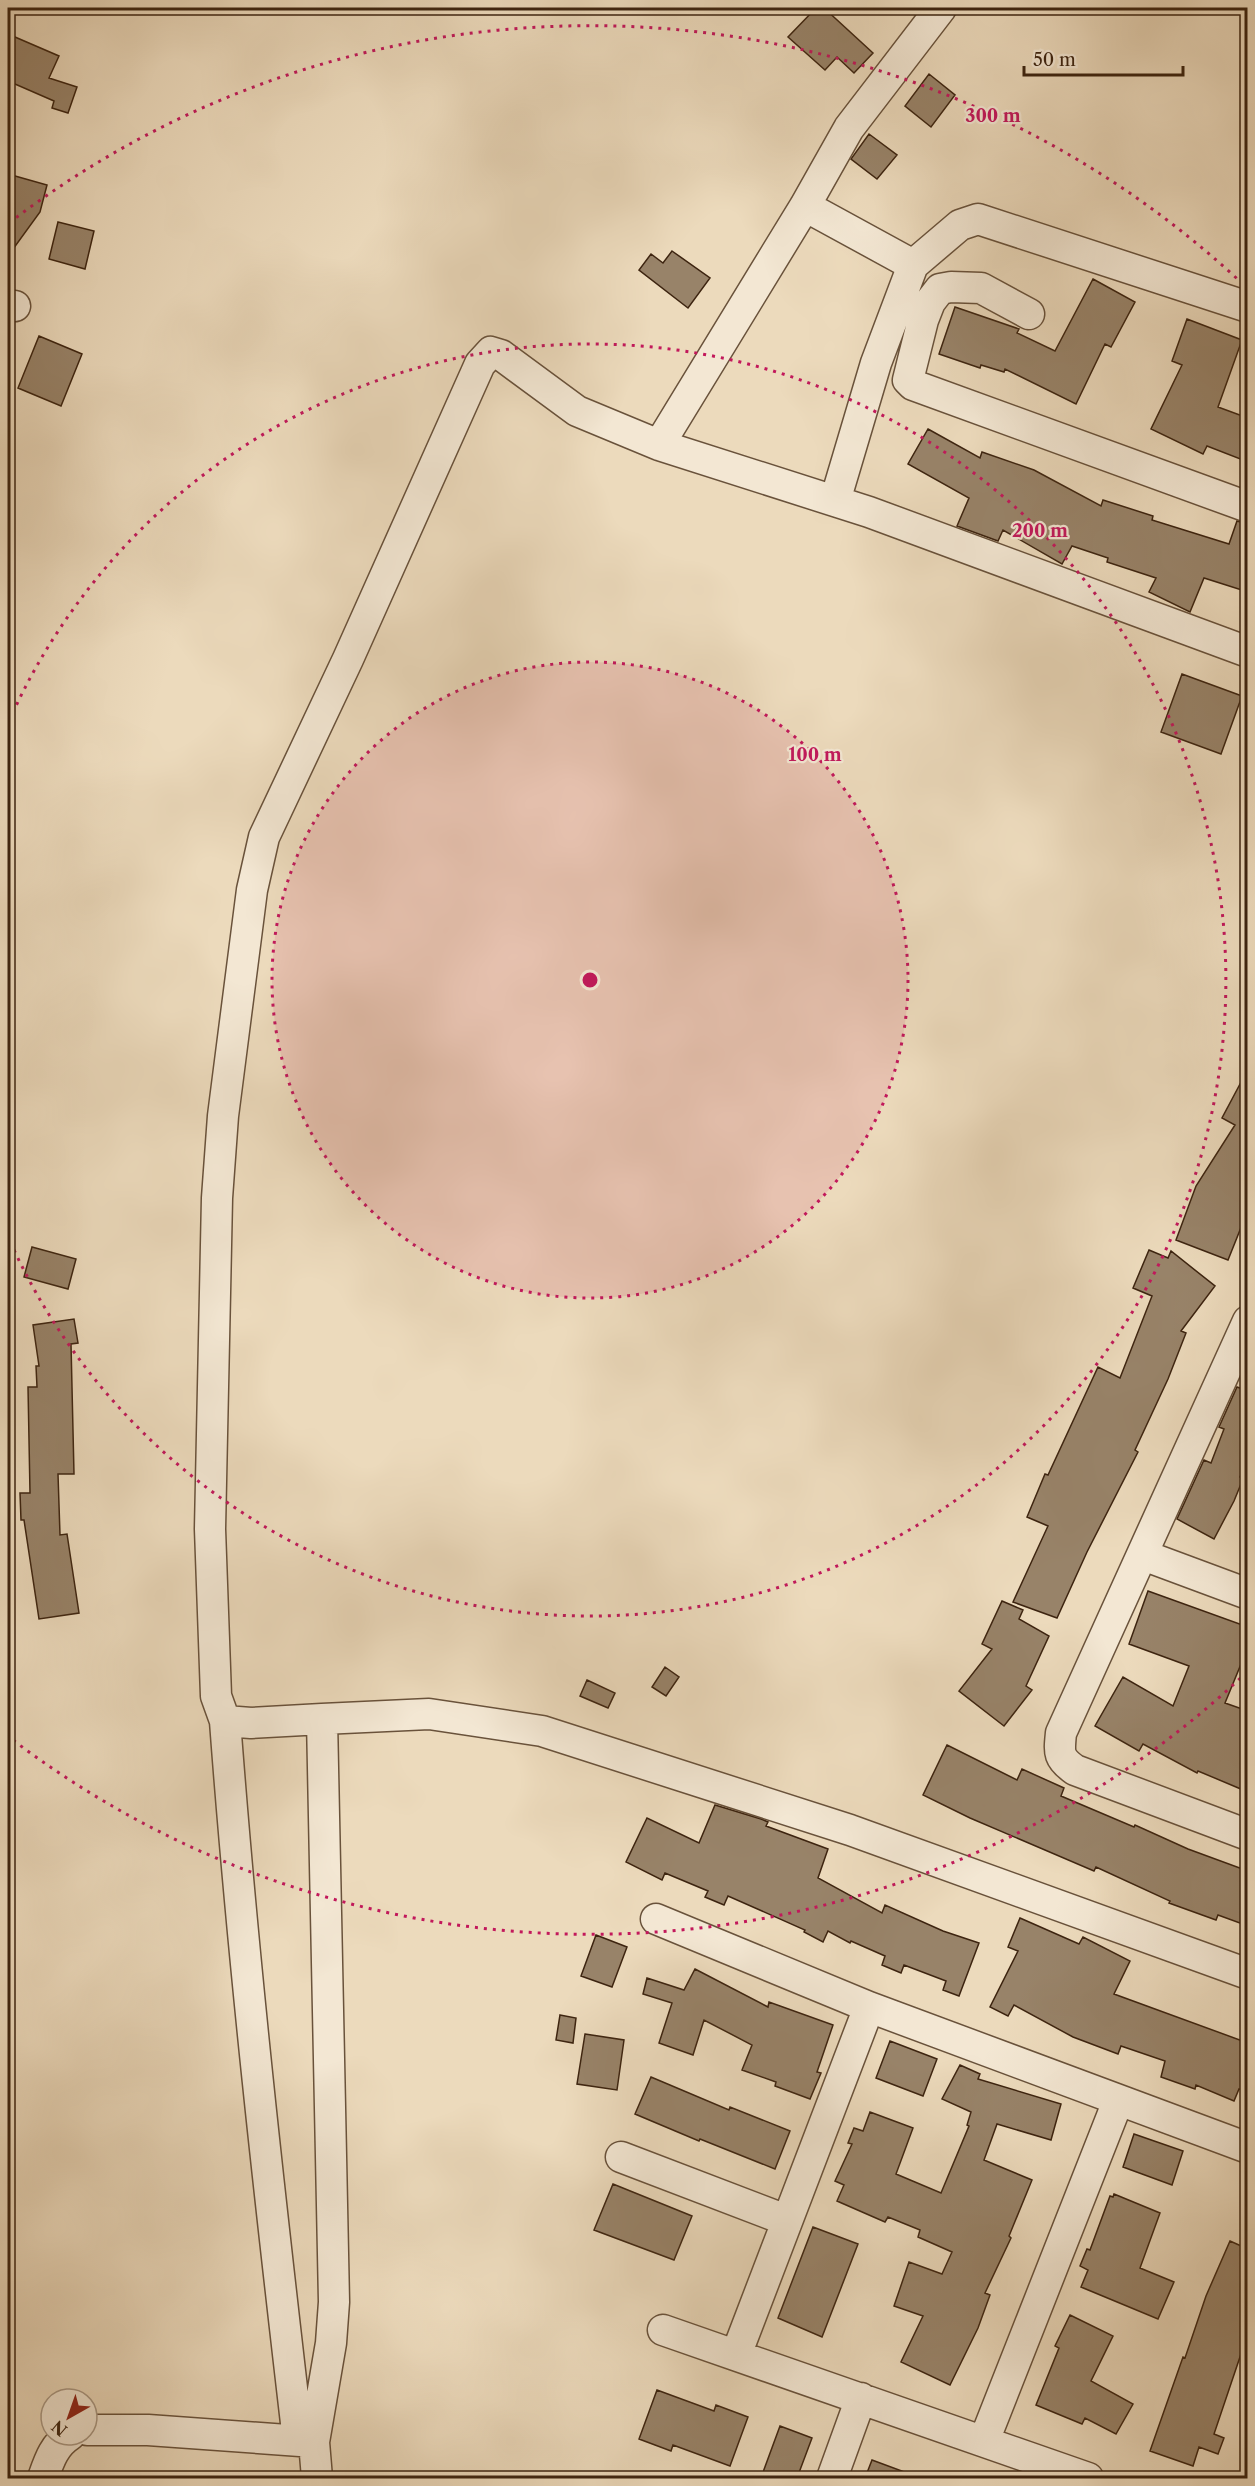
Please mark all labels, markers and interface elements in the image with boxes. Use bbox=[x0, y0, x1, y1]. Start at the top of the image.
scale bar bbox=[1024, 39, 1183, 77]
text: 50 m bbox=[1033, 49, 1076, 71]
text: 300 m bbox=[965, 105, 1021, 127]
text: 200 m bbox=[1012, 520, 1068, 542]
text: 100 m bbox=[788, 744, 842, 766]
centre of rings bbox=[580, 970, 600, 990]
north arrow bbox=[39, 2387, 99, 2447]
text: N bbox=[48, 2416, 71, 2441]

